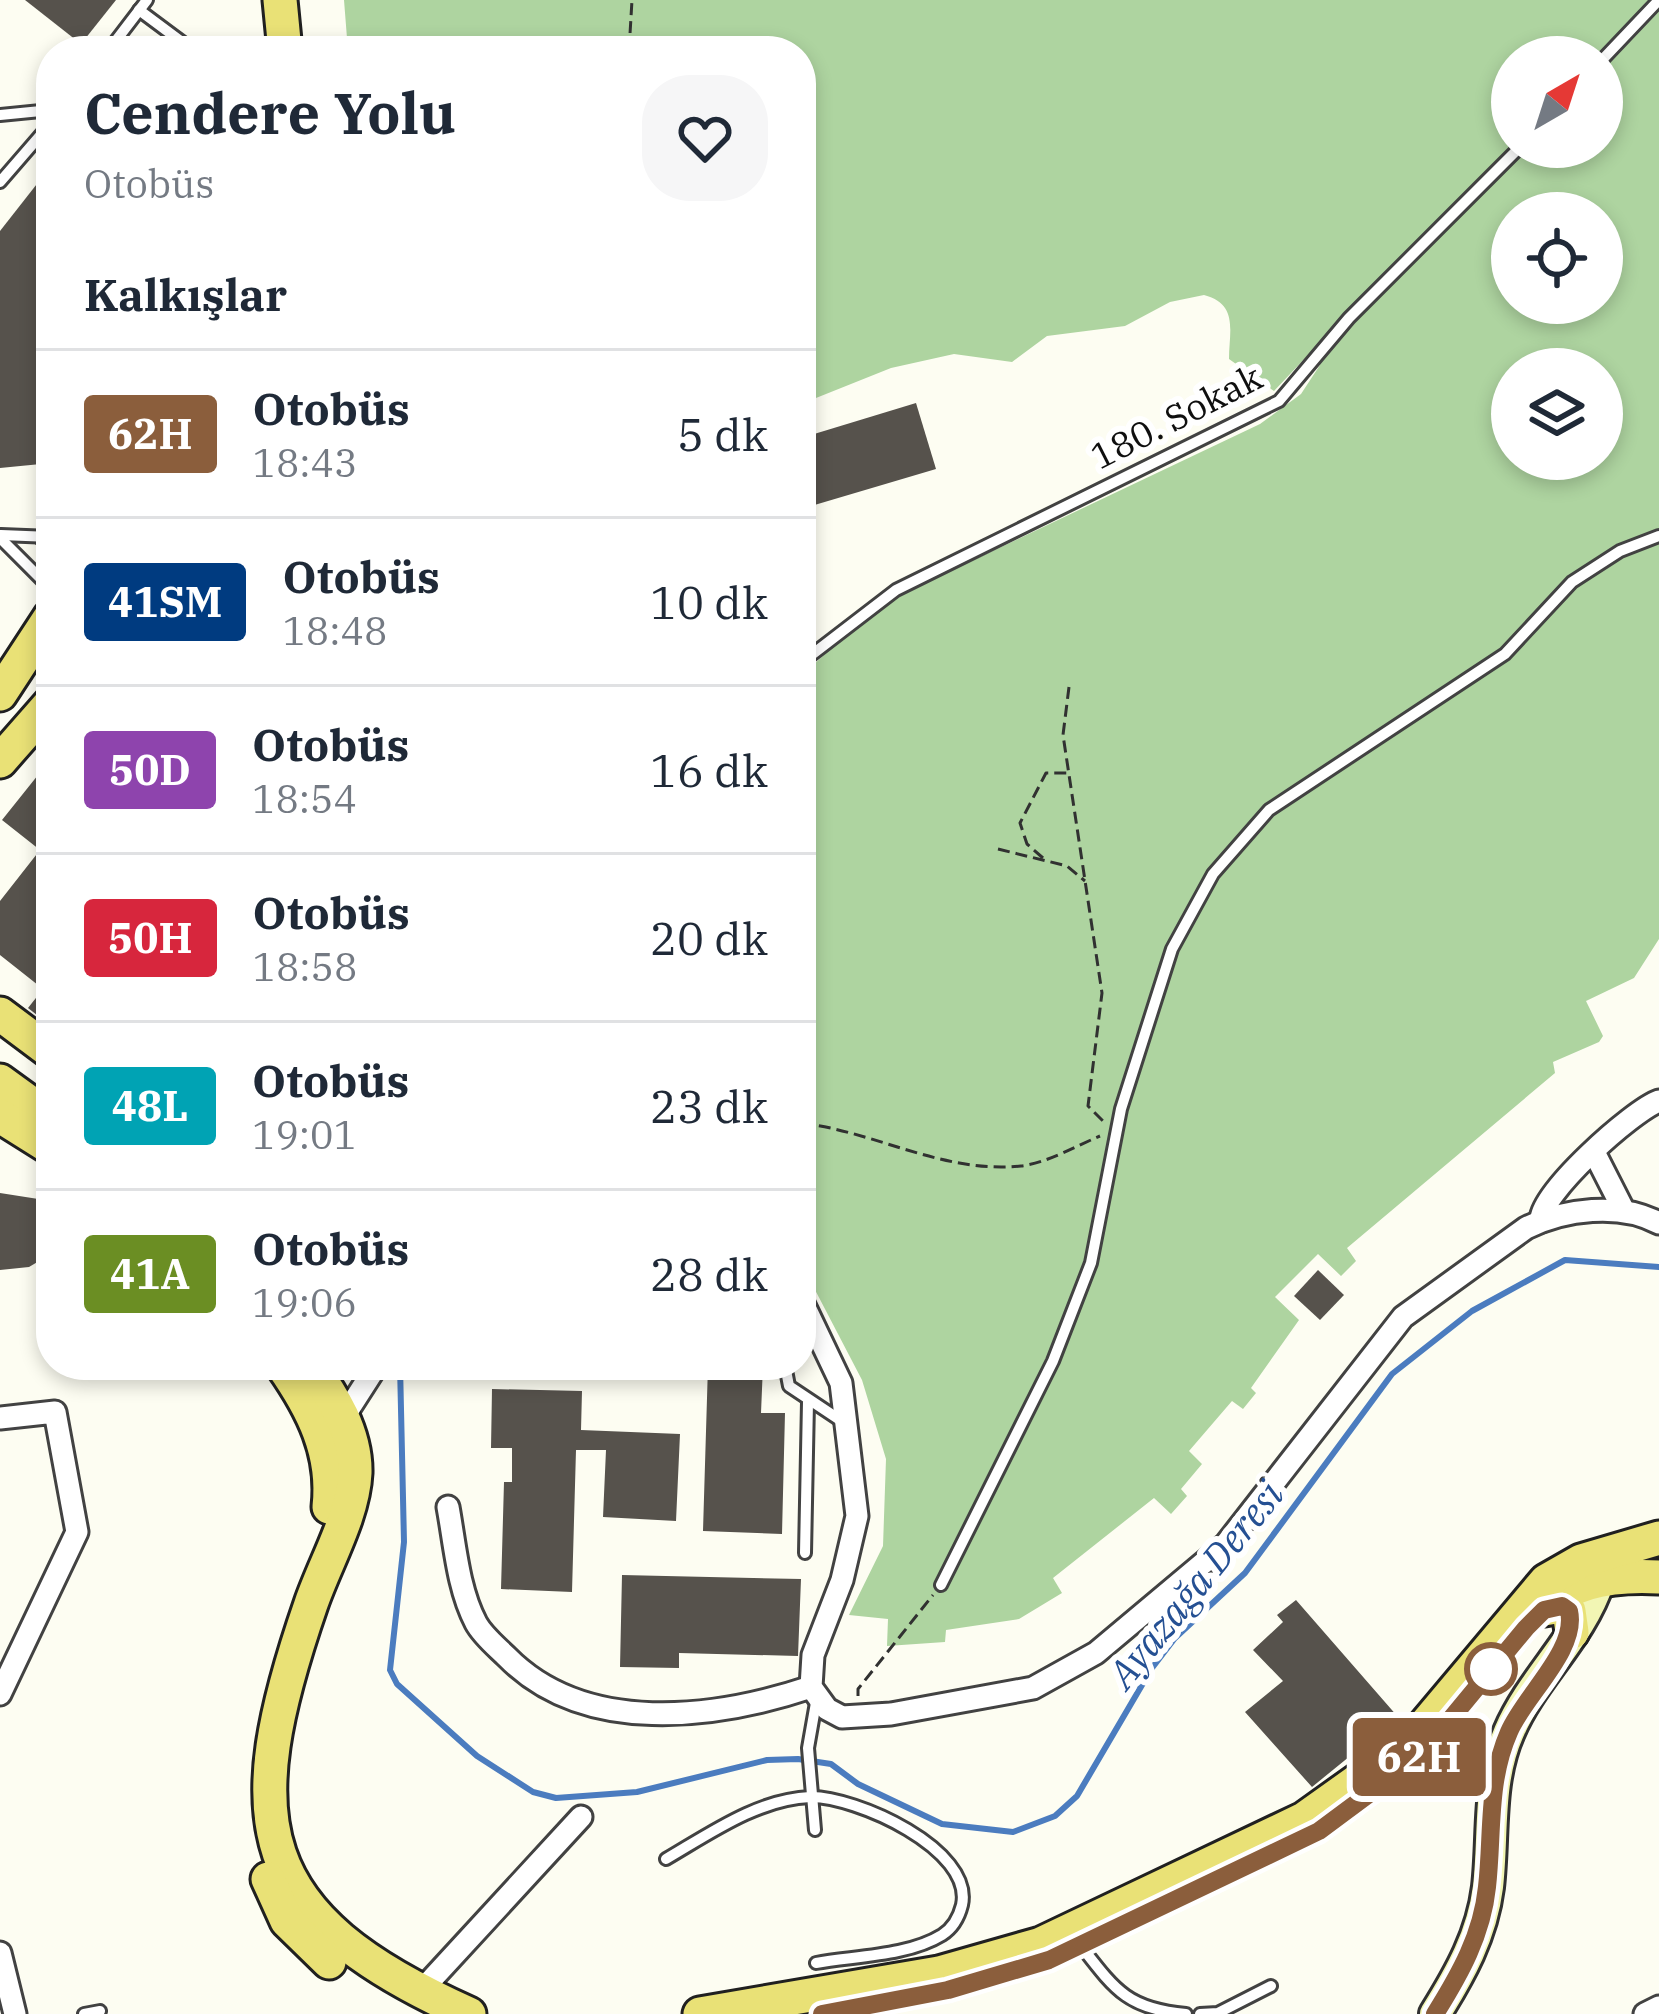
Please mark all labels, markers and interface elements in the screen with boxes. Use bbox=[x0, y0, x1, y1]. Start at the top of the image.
north arrow bbox=[1491, 36, 1623, 168]
map controls bbox=[1491, 36, 1623, 480]
button: heart bbox=[642, 75, 768, 201]
text: Cendere Yolu bbox=[84, 76, 456, 150]
text: Otobüs bbox=[84, 158, 214, 209]
button: locate bbox=[1491, 192, 1623, 324]
text: Kalkışlar bbox=[84, 265, 287, 323]
button: layers bbox=[1491, 348, 1623, 480]
street label: 180. Sokak bbox=[1082, 353, 1270, 479]
text: Otobüs bbox=[253, 379, 410, 437]
text: 5 dk bbox=[677, 405, 768, 463]
text: 62H bbox=[108, 406, 193, 461]
text: 18:43 bbox=[253, 437, 357, 488]
text: Otobüs bbox=[282, 547, 440, 605]
text: 10 dk bbox=[650, 573, 768, 631]
text: 41SM bbox=[108, 574, 222, 629]
text: 18:48 bbox=[282, 605, 387, 656]
text: Otobüs bbox=[252, 715, 409, 773]
text: 16 dk bbox=[650, 741, 768, 799]
text: 50D bbox=[109, 742, 191, 797]
text: 18:54 bbox=[252, 773, 357, 824]
text: Otobüs bbox=[253, 883, 410, 941]
text: 20 dk bbox=[650, 909, 768, 967]
text: 50H bbox=[108, 910, 193, 965]
text: 18:58 bbox=[253, 941, 357, 992]
text: Otobüs bbox=[252, 1051, 409, 1109]
text: 23 dk bbox=[650, 1077, 768, 1135]
text: 48L bbox=[112, 1078, 188, 1133]
text: 19:01 bbox=[252, 1109, 357, 1160]
text: Otobüs bbox=[252, 1219, 409, 1277]
text: 28 dk bbox=[650, 1245, 768, 1303]
text: 41A bbox=[110, 1246, 190, 1301]
text: 19:06 bbox=[252, 1277, 357, 1328]
water label: Ayazağa Deresi bbox=[1094, 1470, 1294, 1700]
unlabelled marker bbox=[1466, 1644, 1516, 1694]
line badge: 62H bbox=[1350, 1718, 1488, 1796]
text: 62H bbox=[1377, 1729, 1461, 1784]

